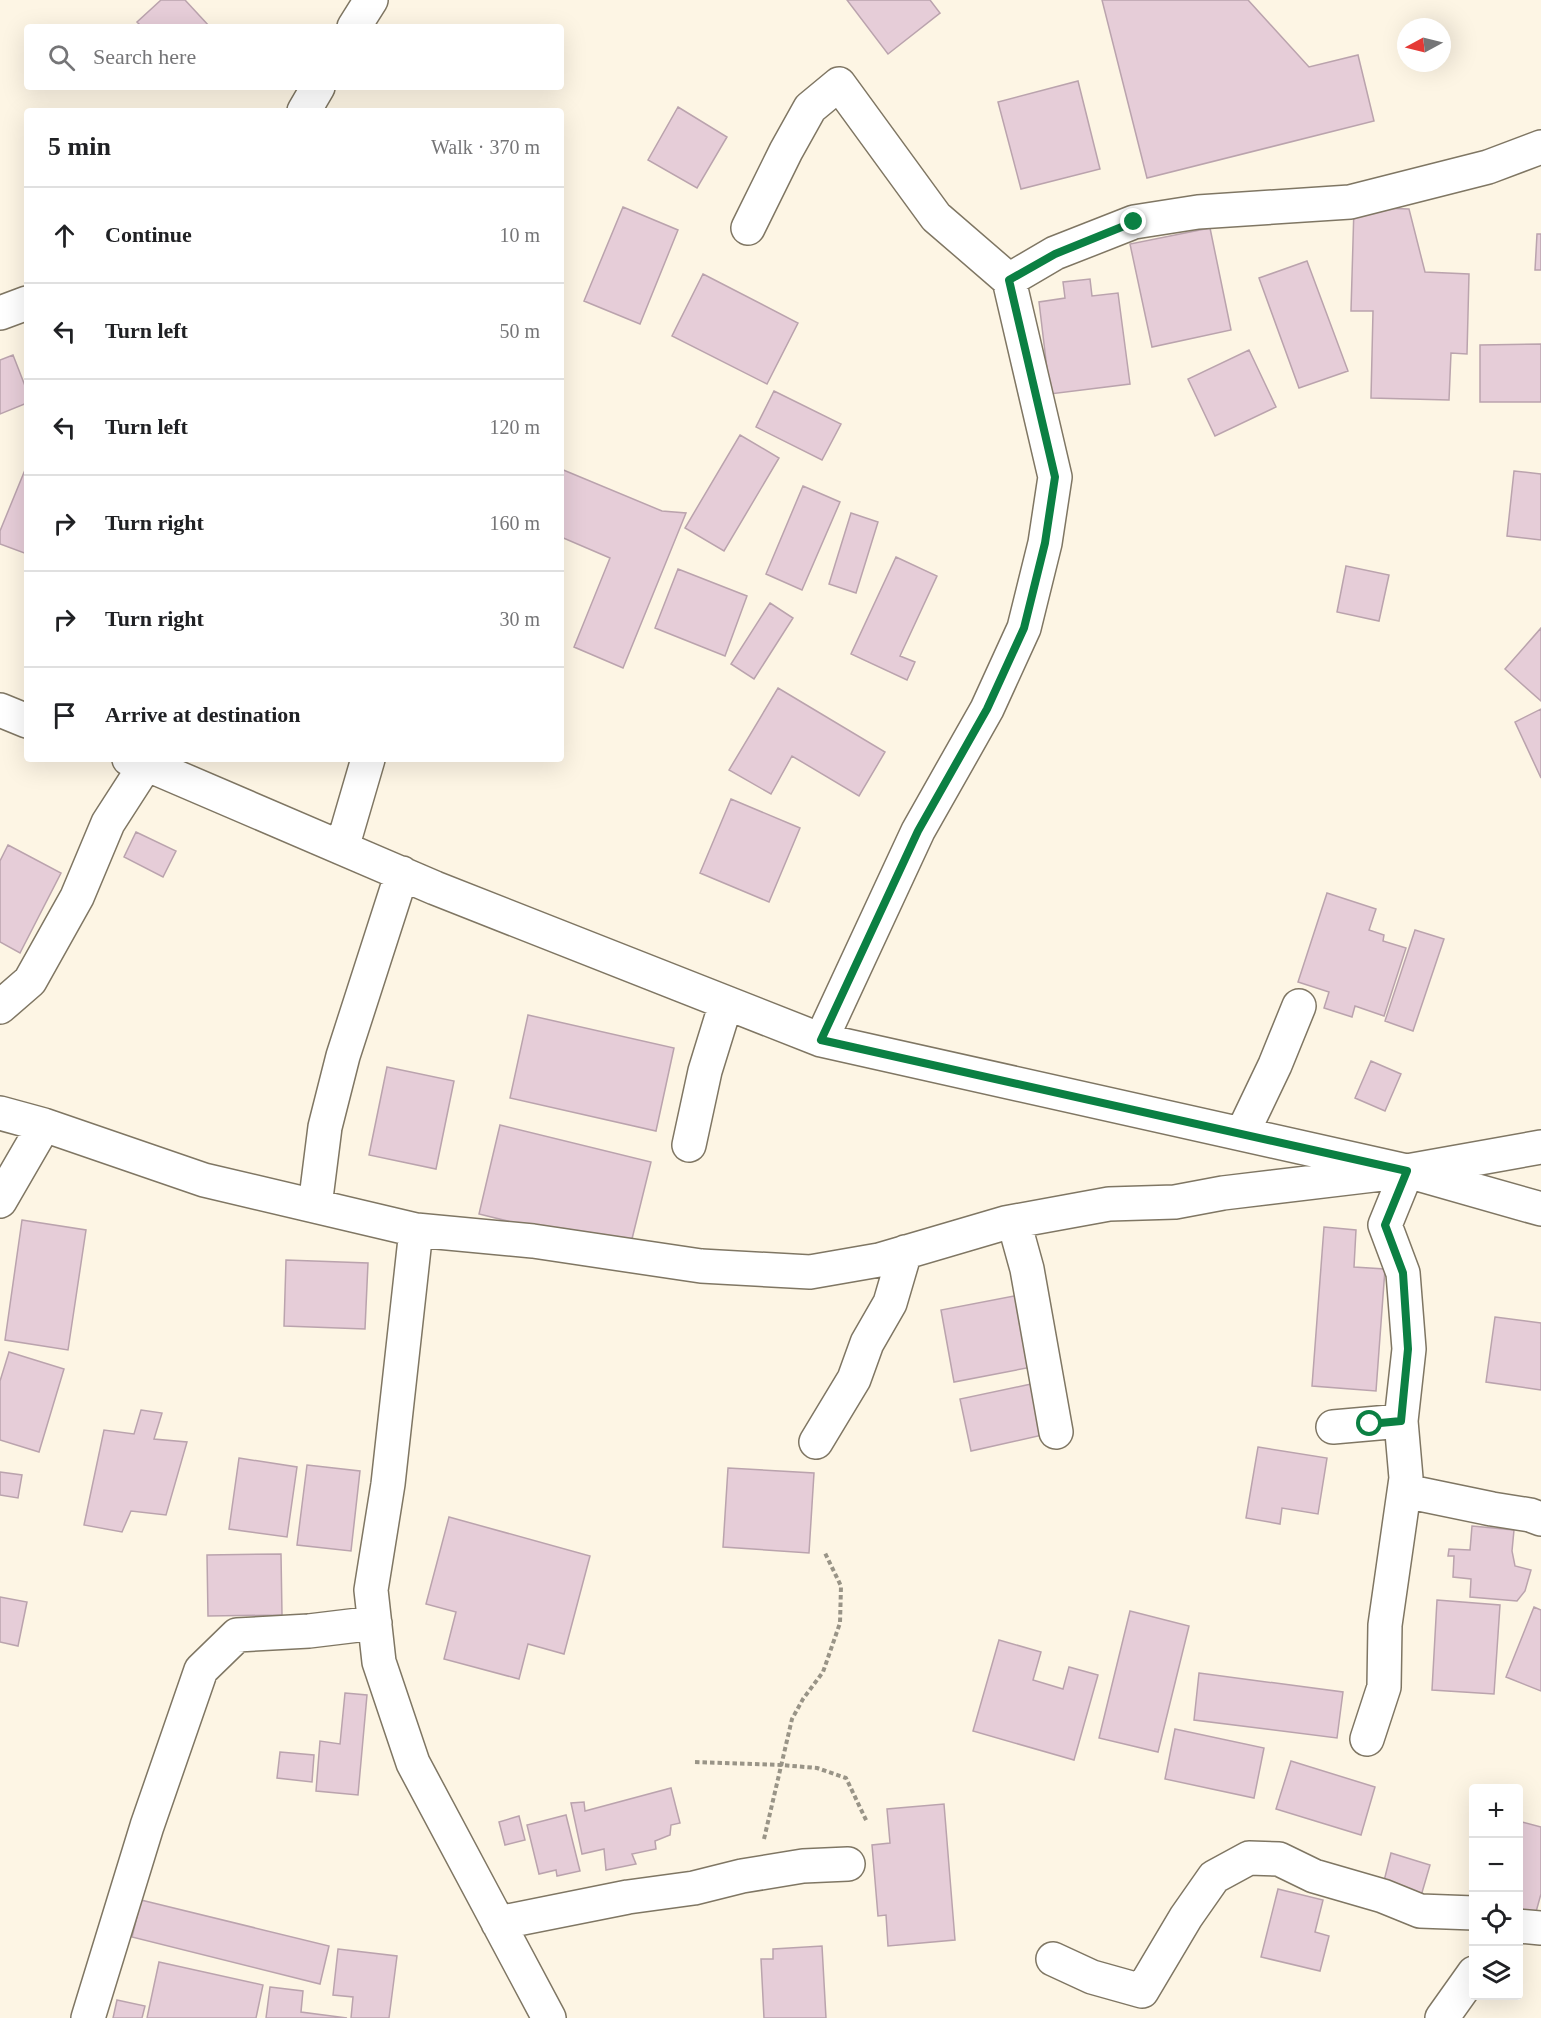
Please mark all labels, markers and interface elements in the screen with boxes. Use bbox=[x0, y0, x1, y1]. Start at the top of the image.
north arrow bbox=[1397, 18, 1451, 72]
search box bbox=[24, 24, 564, 90]
icon: search bbox=[45, 41, 78, 74]
text: Search here bbox=[93, 44, 196, 69]
text: 5 min bbox=[48, 132, 111, 161]
text: Walk · 370 m bbox=[431, 136, 540, 158]
route end bbox=[1120, 208, 1146, 234]
icon: ahead bbox=[48, 219, 81, 252]
text: Continue bbox=[105, 222, 192, 247]
text: 10 m bbox=[499, 224, 540, 246]
icon: left bbox=[48, 315, 81, 348]
text: Turn left bbox=[105, 318, 188, 343]
text: 50 m bbox=[499, 320, 540, 342]
icon: left bbox=[48, 411, 81, 444]
text: Turn left bbox=[105, 414, 188, 439]
text: 120 m bbox=[489, 416, 540, 438]
icon: right bbox=[48, 507, 81, 540]
text: Turn right bbox=[105, 510, 204, 535]
text: 160 m bbox=[489, 512, 540, 534]
icon: right bbox=[48, 603, 81, 636]
text: Turn right bbox=[105, 606, 204, 631]
text: 30 m bbox=[499, 608, 540, 630]
icon: arrive bbox=[48, 699, 81, 732]
text: Arrive at destination bbox=[105, 702, 301, 727]
route start bbox=[1356, 1410, 1382, 1436]
map controls bbox=[1469, 1784, 1523, 2000]
button: + bbox=[1469, 1784, 1523, 1838]
button: − bbox=[1469, 1838, 1523, 1892]
button: locate bbox=[1469, 1892, 1523, 1946]
button: layers bbox=[1469, 1946, 1523, 2000]

